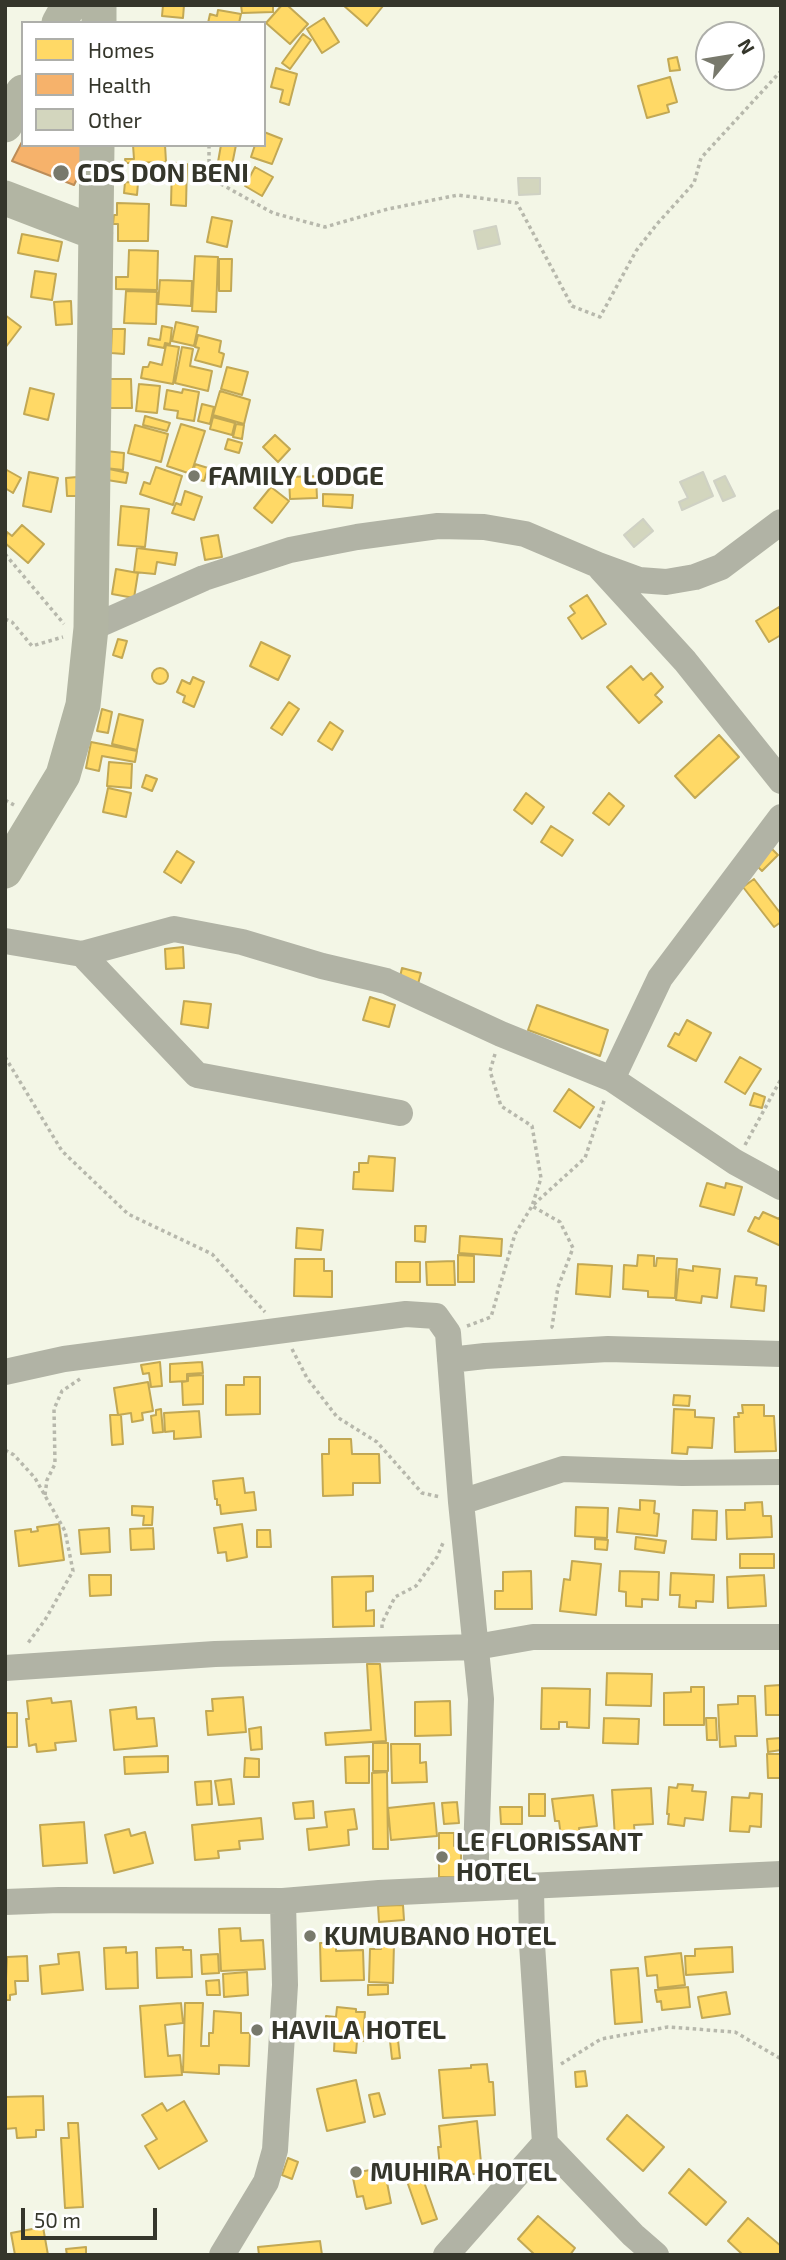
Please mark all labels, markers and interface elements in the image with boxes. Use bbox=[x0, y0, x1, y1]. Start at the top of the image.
legend bbox=[21, 21, 266, 147]
north arrow bbox=[695, 21, 765, 91]
text: N bbox=[733, 35, 760, 58]
text: Homes bbox=[88, 37, 154, 62]
text: Health bbox=[88, 72, 151, 97]
text: Other bbox=[88, 107, 142, 132]
place label: CDS DON BENI bbox=[77, 157, 249, 189]
marker: CDS DON BENI bbox=[51, 163, 71, 183]
place label: FAMILY LODGE bbox=[208, 460, 384, 492]
marker: FAMILY LODGE bbox=[186, 468, 202, 484]
place label: LE FLORISSANT HOTEL bbox=[456, 1826, 643, 1888]
marker: LE FLORISSANT HOTEL bbox=[434, 1849, 450, 1865]
place label: KUMUBANO HOTEL bbox=[324, 1920, 556, 1952]
marker: KUMUBANO HOTEL bbox=[302, 1928, 318, 1944]
place label: HAVILA HOTEL bbox=[271, 2014, 446, 2046]
marker: HAVILA HOTEL bbox=[249, 2022, 265, 2038]
place label: MUHIRA HOTEL bbox=[370, 2156, 557, 2188]
marker: MUHIRA HOTEL bbox=[348, 2164, 364, 2180]
scale bar bbox=[24, 2194, 161, 2238]
text: 50 m bbox=[34, 2207, 81, 2232]

